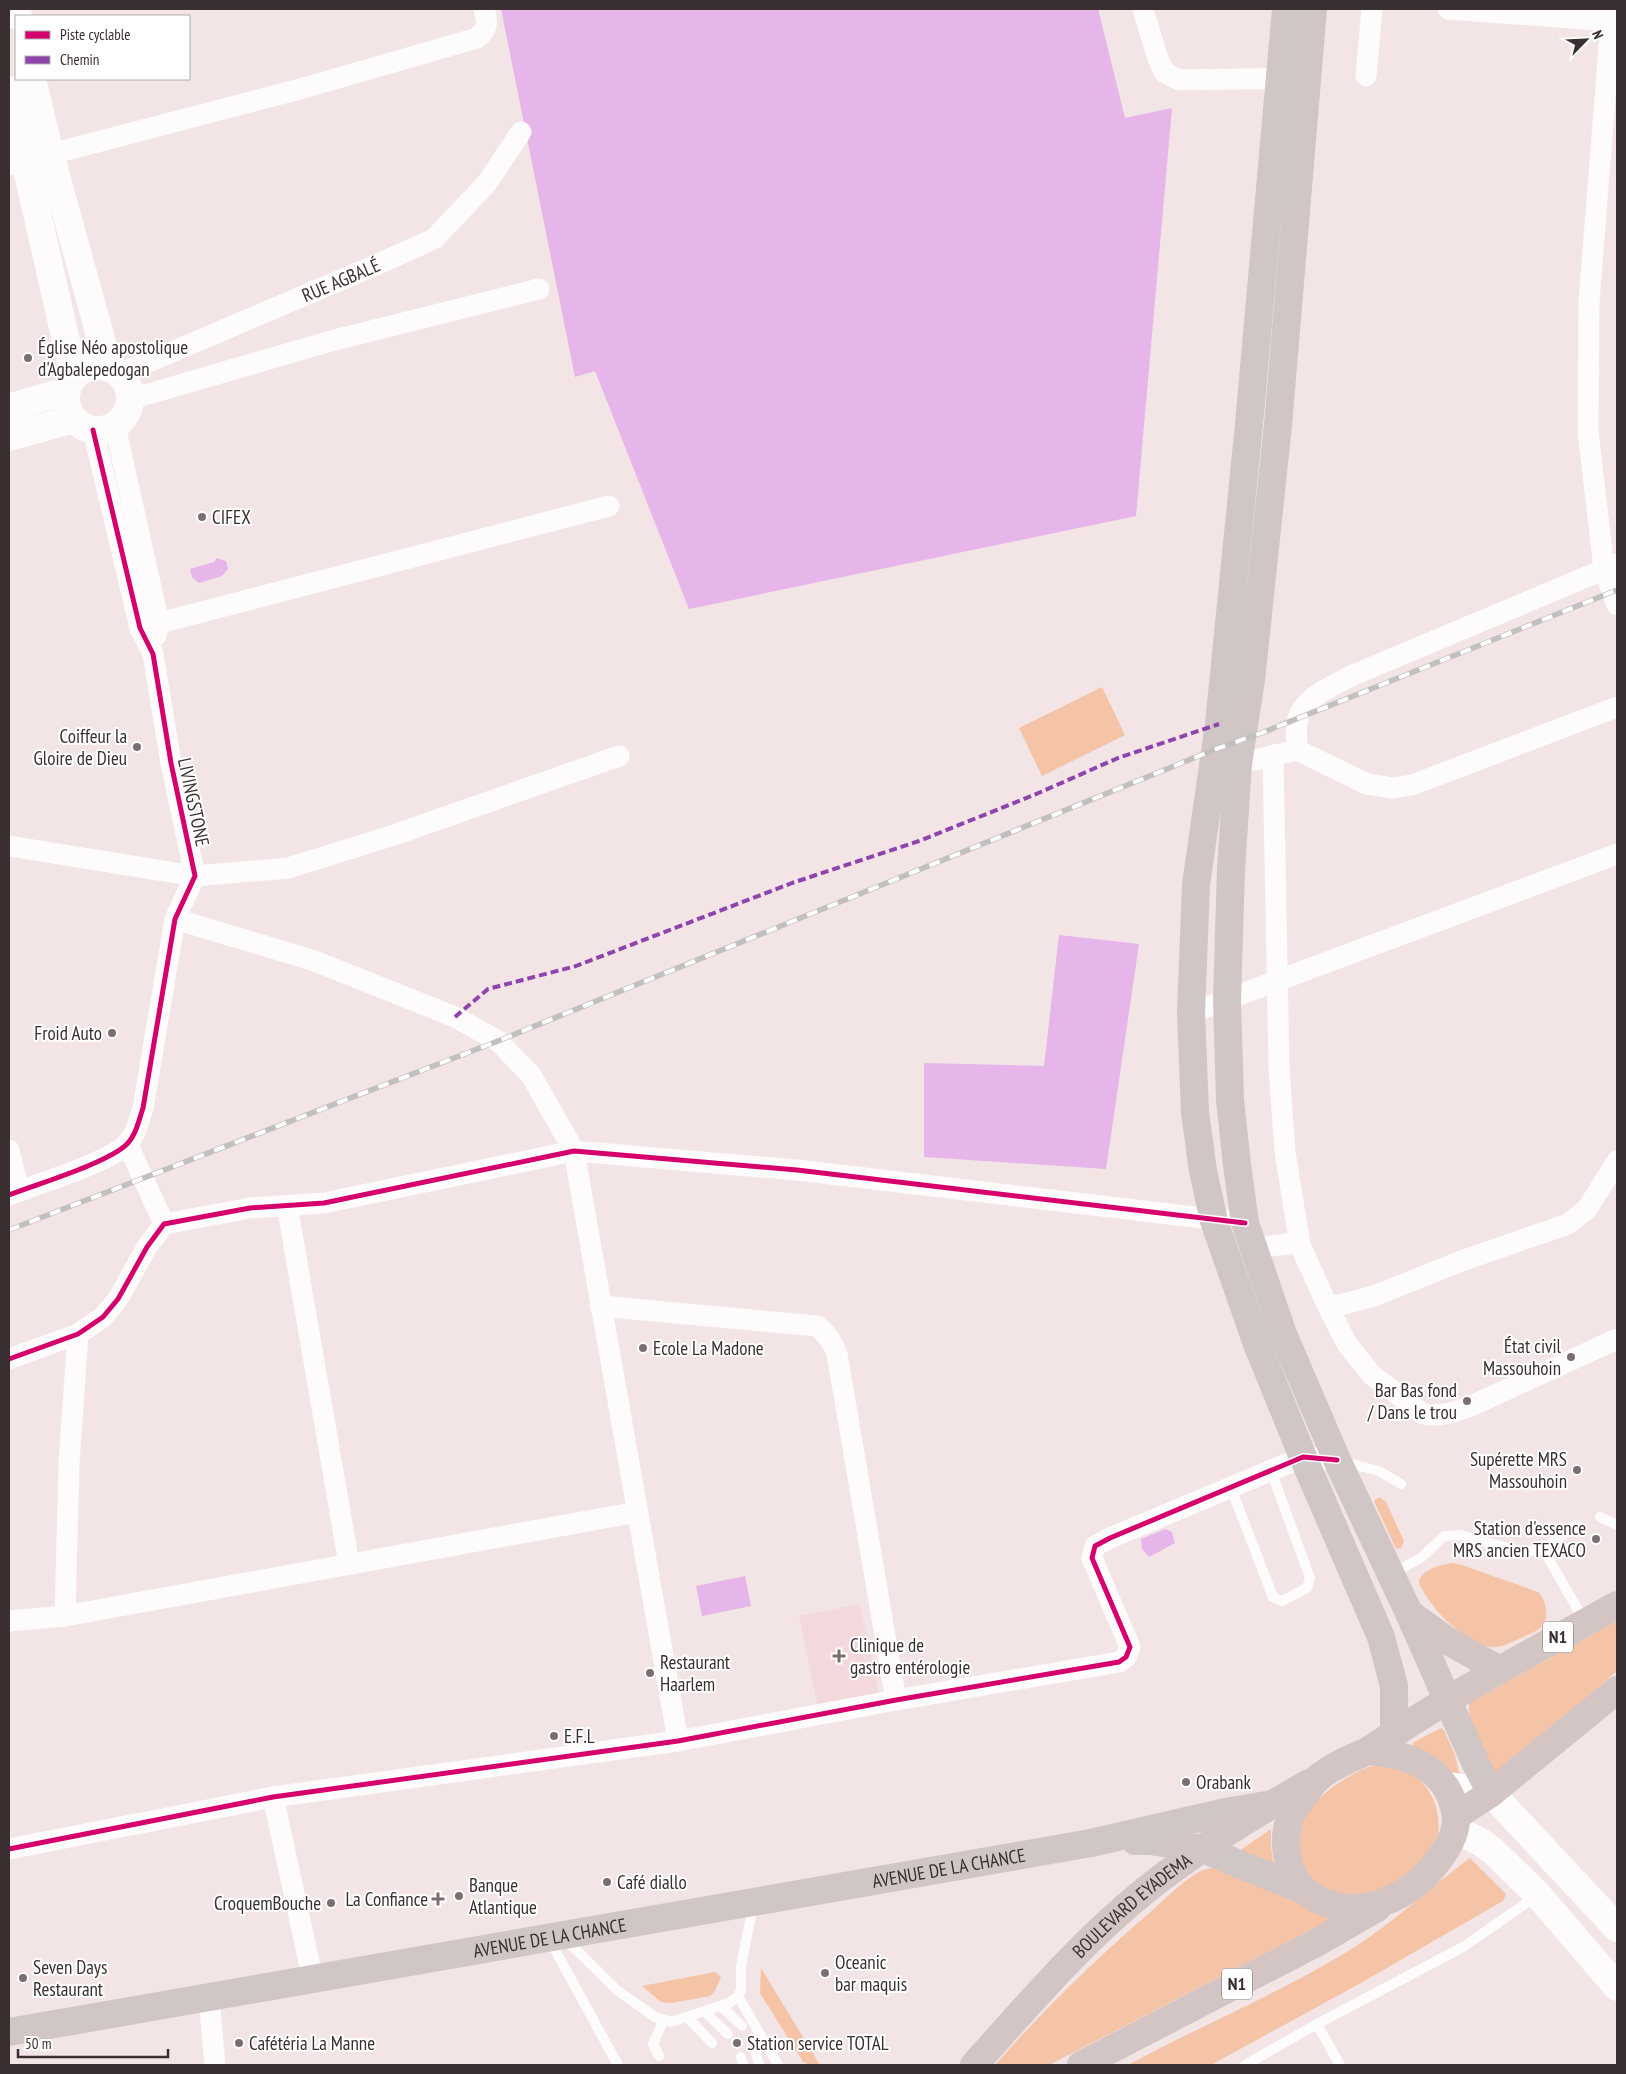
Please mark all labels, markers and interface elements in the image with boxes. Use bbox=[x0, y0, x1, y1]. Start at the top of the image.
legend bbox=[15, 15, 190, 80]
north arrow bbox=[1561, 15, 1611, 65]
text: Piste cyclable bbox=[60, 25, 130, 44]
text: N bbox=[1588, 28, 1608, 42]
text: Chemin bbox=[60, 50, 99, 69]
street label: RUE AGBALÉ bbox=[298, 253, 384, 307]
place label: Église Néo apostolique d'Agbalepedogan bbox=[38, 335, 188, 381]
marker: Église Néo apostolique d'Agbalepedogan bbox=[22, 352, 34, 364]
place label: CIFEX bbox=[212, 505, 251, 529]
marker: CIFEX bbox=[196, 511, 208, 523]
place label: Coiffeur la Gloire de Dieu bbox=[34, 724, 127, 770]
marker: Coiffeur la Gloire de Dieu bbox=[131, 741, 143, 753]
street label: LIVINGSTONE bbox=[173, 756, 215, 848]
place label: Froid Auto bbox=[34, 1021, 102, 1045]
marker: Froid Auto bbox=[106, 1027, 118, 1039]
place label: État civil Massouhoin bbox=[1483, 1334, 1562, 1380]
place label: Ecole La Madone bbox=[653, 1336, 764, 1360]
marker: Ecole La Madone bbox=[637, 1342, 649, 1354]
marker: État civil Massouhoin bbox=[1565, 1351, 1577, 1363]
place label: Bar Bas fond / Dans le trou bbox=[1367, 1378, 1457, 1424]
marker: Bar Bas fond / Dans le trou bbox=[1461, 1395, 1473, 1407]
place label: Supérette MRS Massouhoin bbox=[1470, 1447, 1567, 1493]
marker: Supérette MRS Massouhoin bbox=[1571, 1464, 1583, 1476]
place label: Station d'essence MRS ancien TEXACO bbox=[1453, 1516, 1586, 1562]
marker: Station d'essence MRS ancien TEXACO bbox=[1590, 1533, 1602, 1545]
road number: N1 bbox=[1543, 1621, 1573, 1652]
place label: Clinique de gastro entérologie bbox=[850, 1633, 970, 1679]
marker: Clinique de gastro entérologie bbox=[832, 1649, 846, 1663]
place label: Restaurant Haarlem bbox=[660, 1650, 731, 1696]
marker: Restaurant Haarlem bbox=[644, 1667, 656, 1679]
place label: E.F.L bbox=[564, 1724, 595, 1748]
marker: E.F.L bbox=[548, 1730, 560, 1742]
place label: Orabank bbox=[1196, 1770, 1251, 1794]
marker: Orabank bbox=[1180, 1776, 1192, 1788]
street label: AVENUE DE LA CHANCE bbox=[870, 1843, 1027, 1893]
street label: BOULEVARD EYADEMA bbox=[1067, 1848, 1196, 1963]
place label: Café diallo bbox=[617, 1870, 687, 1894]
place label: Banque Atlantique bbox=[469, 1873, 537, 1919]
marker: Café diallo bbox=[601, 1876, 613, 1888]
place label: La Confiance bbox=[346, 1887, 428, 1911]
marker: Banque Atlantique bbox=[453, 1890, 465, 1902]
place label: CroquemBouche bbox=[214, 1891, 321, 1915]
marker: La Confiance bbox=[432, 1893, 444, 1905]
marker: CroquemBouche bbox=[325, 1897, 337, 1909]
street label: AVENUE DE LA CHANCE bbox=[471, 1912, 628, 1963]
place label: Oceanic bar maquis bbox=[835, 1950, 907, 1996]
place label: Seven Days Restaurant bbox=[33, 1955, 107, 2001]
marker: Oceanic bar maquis bbox=[819, 1967, 831, 1979]
road number: N1 bbox=[1222, 1968, 1252, 2000]
marker: Seven Days Restaurant bbox=[17, 1972, 29, 1984]
scale bar bbox=[18, 2026, 168, 2058]
place label: Cafétéria La Manne bbox=[249, 2031, 375, 2055]
place label: Station service TOTAL bbox=[747, 2031, 889, 2055]
text: 50 m bbox=[25, 2034, 51, 2053]
marker: Cafétéria La Manne bbox=[233, 2037, 245, 2049]
marker: Station service TOTAL bbox=[731, 2037, 743, 2049]

